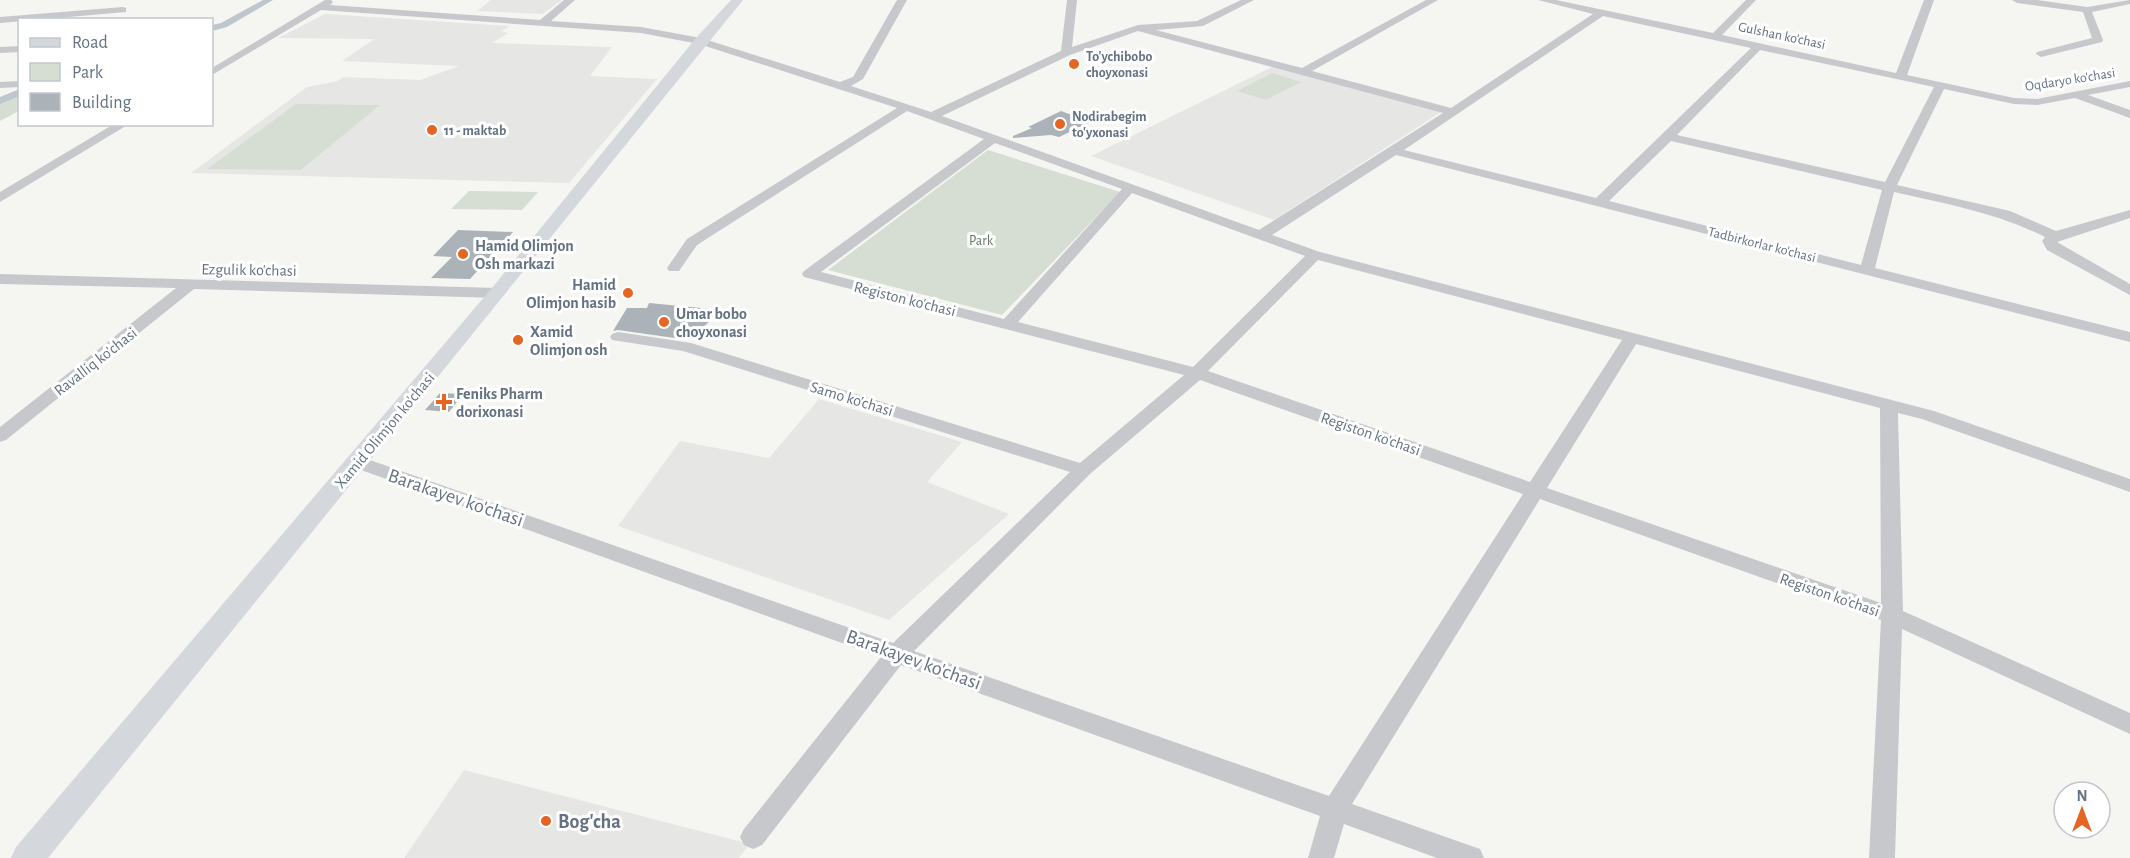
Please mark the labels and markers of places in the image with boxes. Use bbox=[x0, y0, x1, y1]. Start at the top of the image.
place label: To'ychibobo choyxonasi bbox=[1086, 50, 1153, 80]
marker: To'ychibobo choyxonasi bbox=[1067, 57, 1081, 71]
place label: Nodirabegim to'yxonasi bbox=[1072, 110, 1147, 140]
marker: Nodirabegim to'yxonasi bbox=[1053, 117, 1067, 131]
marker: 11 - maktab bbox=[425, 123, 439, 137]
place label: 11 - maktab bbox=[444, 124, 506, 138]
place label: Hamid Olimjon Osh markazi bbox=[475, 238, 574, 272]
marker: Hamid Olimjon Osh markazi bbox=[456, 247, 470, 261]
place label: Hamid Olimjon hasib bbox=[526, 277, 617, 312]
marker: Hamid Olimjon hasib bbox=[621, 286, 635, 300]
place label: Umar bobo choyxonasi bbox=[676, 306, 747, 341]
marker: Umar bobo choyxonasi bbox=[657, 315, 671, 329]
place label: Xamid Olimjon osh bbox=[530, 324, 607, 359]
marker: Xamid Olimjon osh bbox=[511, 333, 525, 347]
place label: Feniks Pharm dorixonasi bbox=[456, 386, 543, 420]
marker: Feniks Pharm dorixonasi bbox=[437, 395, 451, 409]
place label: Bog'cha bbox=[558, 812, 621, 832]
marker: Bog'cha bbox=[539, 814, 553, 828]

